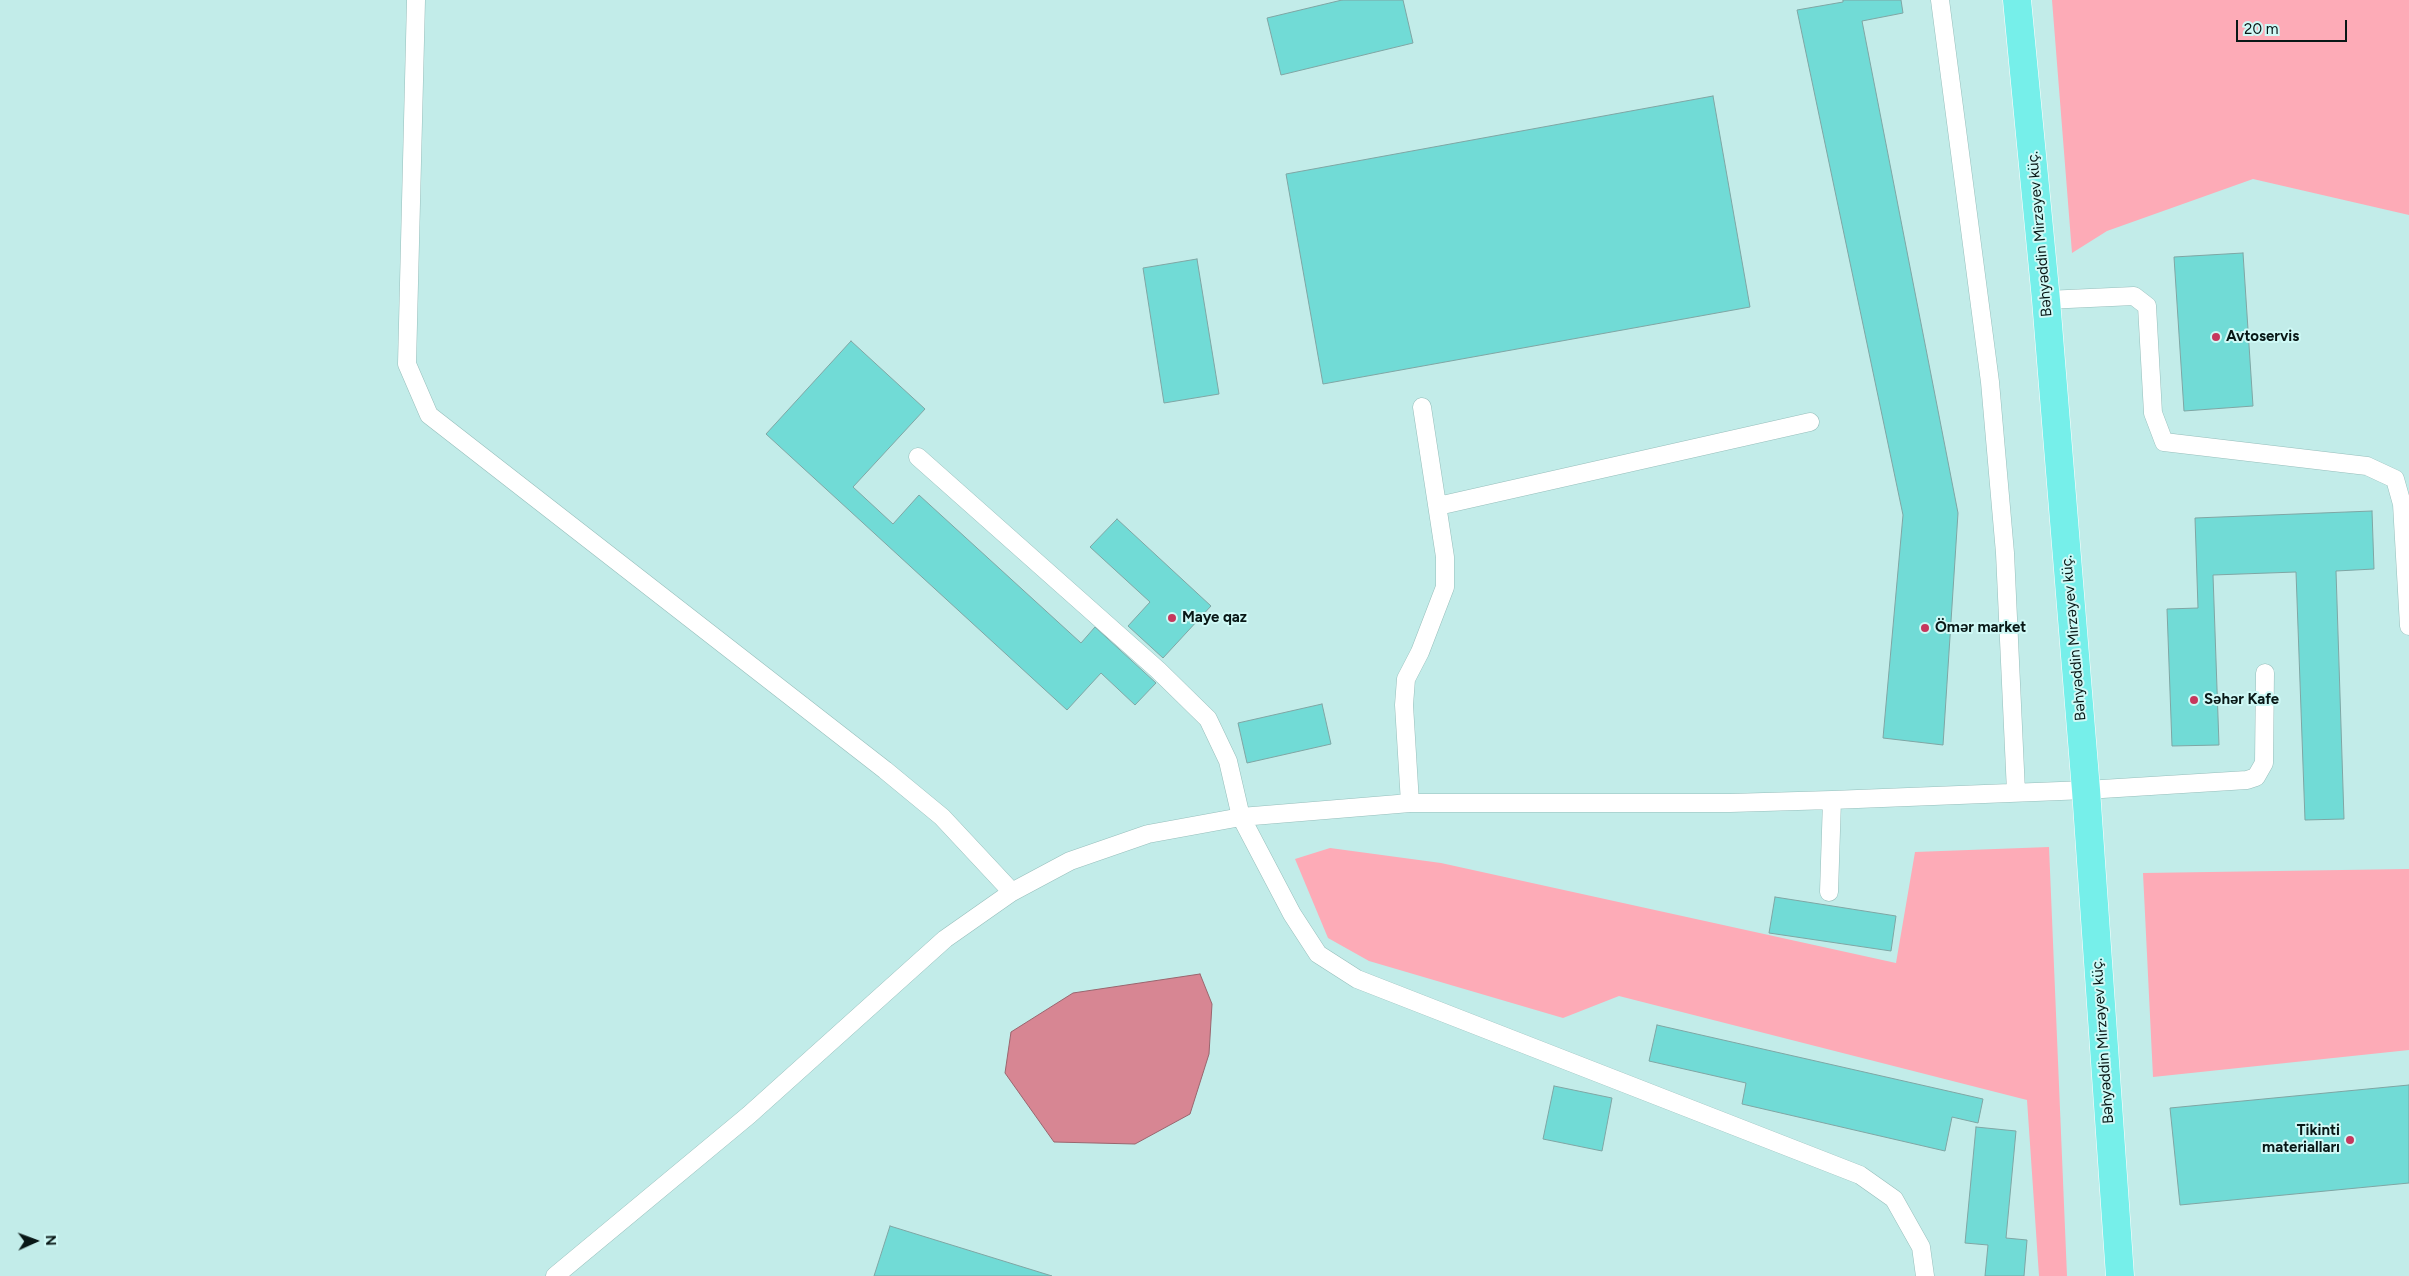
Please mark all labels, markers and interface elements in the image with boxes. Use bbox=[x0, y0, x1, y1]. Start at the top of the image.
scale bar bbox=[2239, 10, 2350, 42]
text: 20 m bbox=[2244, 20, 2278, 38]
street label: Bəhyəddin Mirzəyev küç. bbox=[2024, 150, 2056, 318]
place label: Avtoservis bbox=[2226, 328, 2299, 346]
marker: Avtoservis bbox=[2210, 331, 2222, 343]
street label: Bəhyəddin Mirzəyev küç. bbox=[2058, 554, 2090, 722]
place label: Maye qaz bbox=[1182, 609, 1247, 627]
marker: Maye qaz bbox=[1166, 612, 1178, 624]
place label: Ömər market bbox=[1935, 619, 2026, 637]
marker: Ömər market bbox=[1919, 622, 1931, 634]
place label: Səhər Kafe bbox=[2204, 691, 2279, 709]
marker: Səhər Kafe bbox=[2188, 694, 2200, 706]
street label: Bəhyəddin Mirzəyev küç. bbox=[2088, 957, 2118, 1125]
place label: Tikinti materialları bbox=[2262, 1122, 2340, 1157]
marker: Tikinti materialları bbox=[2344, 1134, 2356, 1146]
north arrow bbox=[10, 1216, 60, 1266]
text: N bbox=[42, 1235, 59, 1246]

